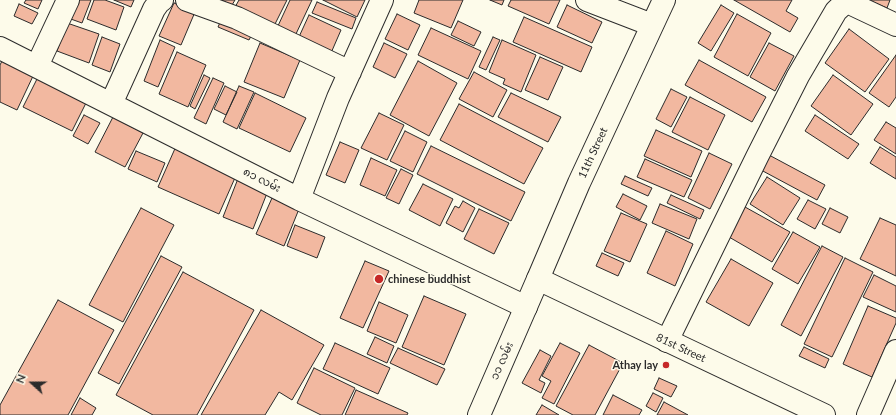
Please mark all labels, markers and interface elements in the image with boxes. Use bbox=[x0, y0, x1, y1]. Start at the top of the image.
street label: 11th Street bbox=[575, 125, 611, 181]
street label: ၈၁ လမ်း bbox=[241, 165, 283, 195]
place label: chinese buddhist bbox=[388, 272, 471, 286]
marker: chinese buddhist bbox=[373, 273, 385, 285]
street label: 81st Street bbox=[654, 331, 708, 365]
street label: ၁၁ လမ်း bbox=[488, 340, 516, 382]
place label: Athay lay bbox=[613, 358, 658, 372]
marker: Athay lay bbox=[661, 360, 671, 370]
north arrow bbox=[12, 363, 52, 403]
text: N bbox=[13, 372, 28, 385]

